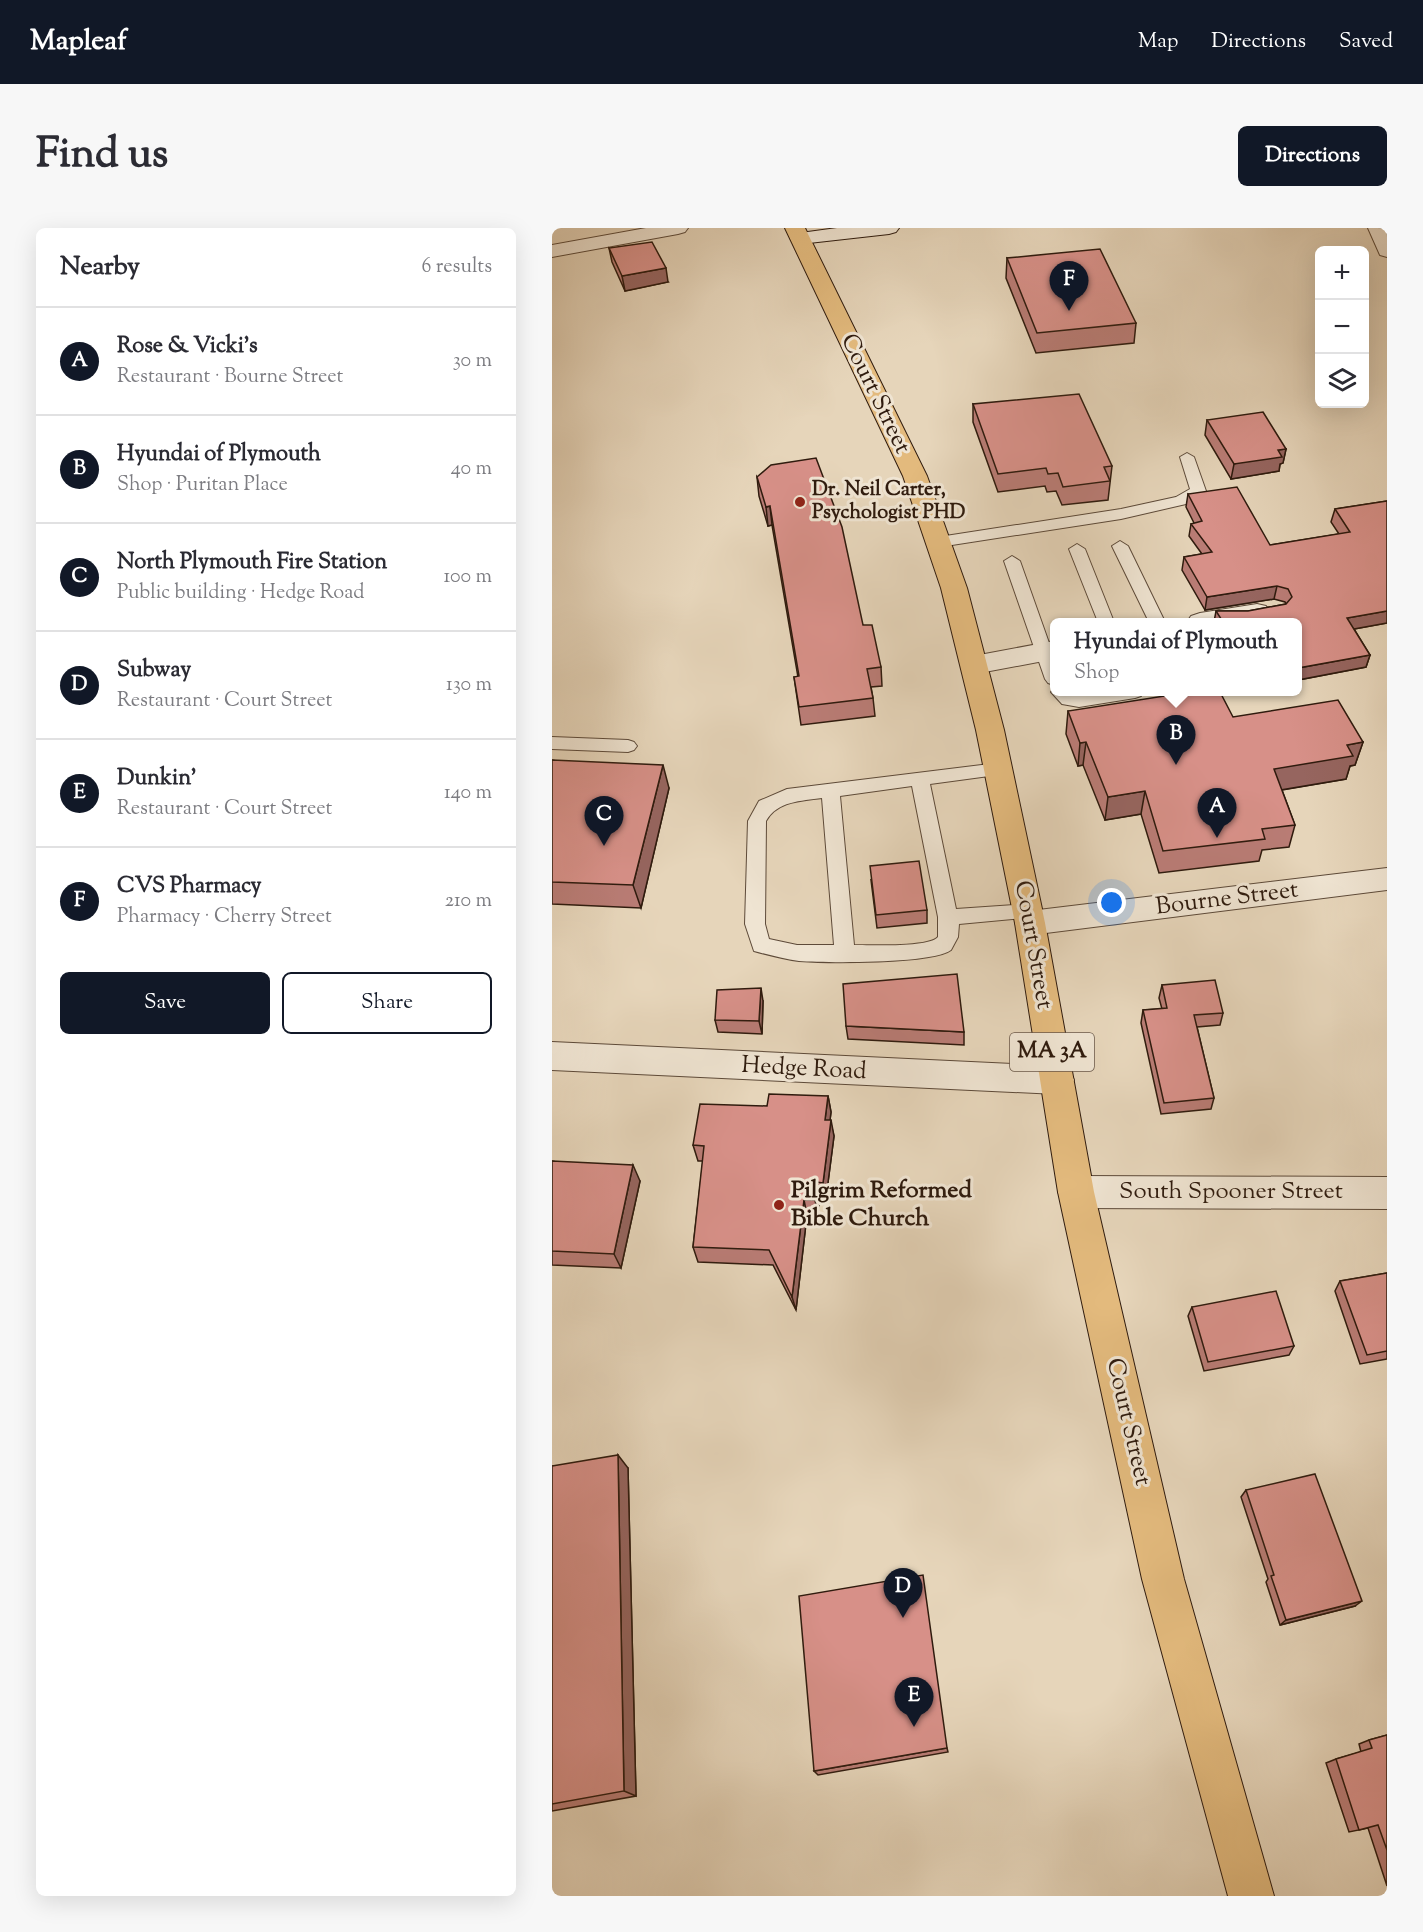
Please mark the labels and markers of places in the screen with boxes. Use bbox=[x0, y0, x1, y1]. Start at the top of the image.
pin: F bbox=[1050, 262, 1088, 311]
place label: Dr. Neil Carter, Psychologist PHD bbox=[812, 476, 966, 528]
marker: Dr. Neil Carter, Psychologist PHD bbox=[793, 495, 807, 509]
pin: B bbox=[1156, 716, 1196, 765]
pin: A bbox=[1198, 788, 1236, 838]
pin: C bbox=[584, 796, 624, 846]
place label: Pilgrim Reformed Bible Church bbox=[791, 1174, 972, 1236]
marker: Pilgrim Reformed Bible Church bbox=[772, 1198, 786, 1212]
pin: D bbox=[884, 1568, 922, 1618]
pin: E bbox=[894, 1678, 934, 1727]

